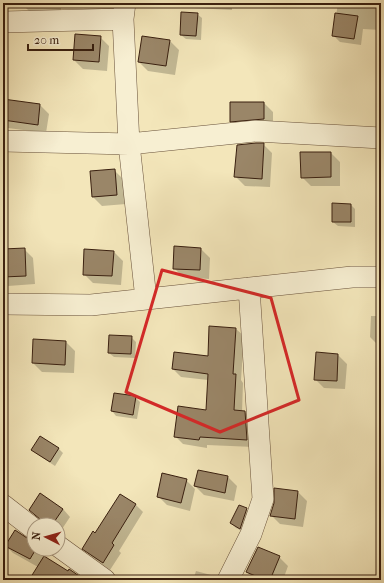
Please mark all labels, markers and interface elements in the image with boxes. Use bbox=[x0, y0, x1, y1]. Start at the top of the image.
scale bar bbox=[28, 26, 93, 52]
text: 20 m bbox=[34, 33, 59, 47]
north arrow bbox=[26, 517, 66, 557]
text: N bbox=[30, 531, 44, 541]

